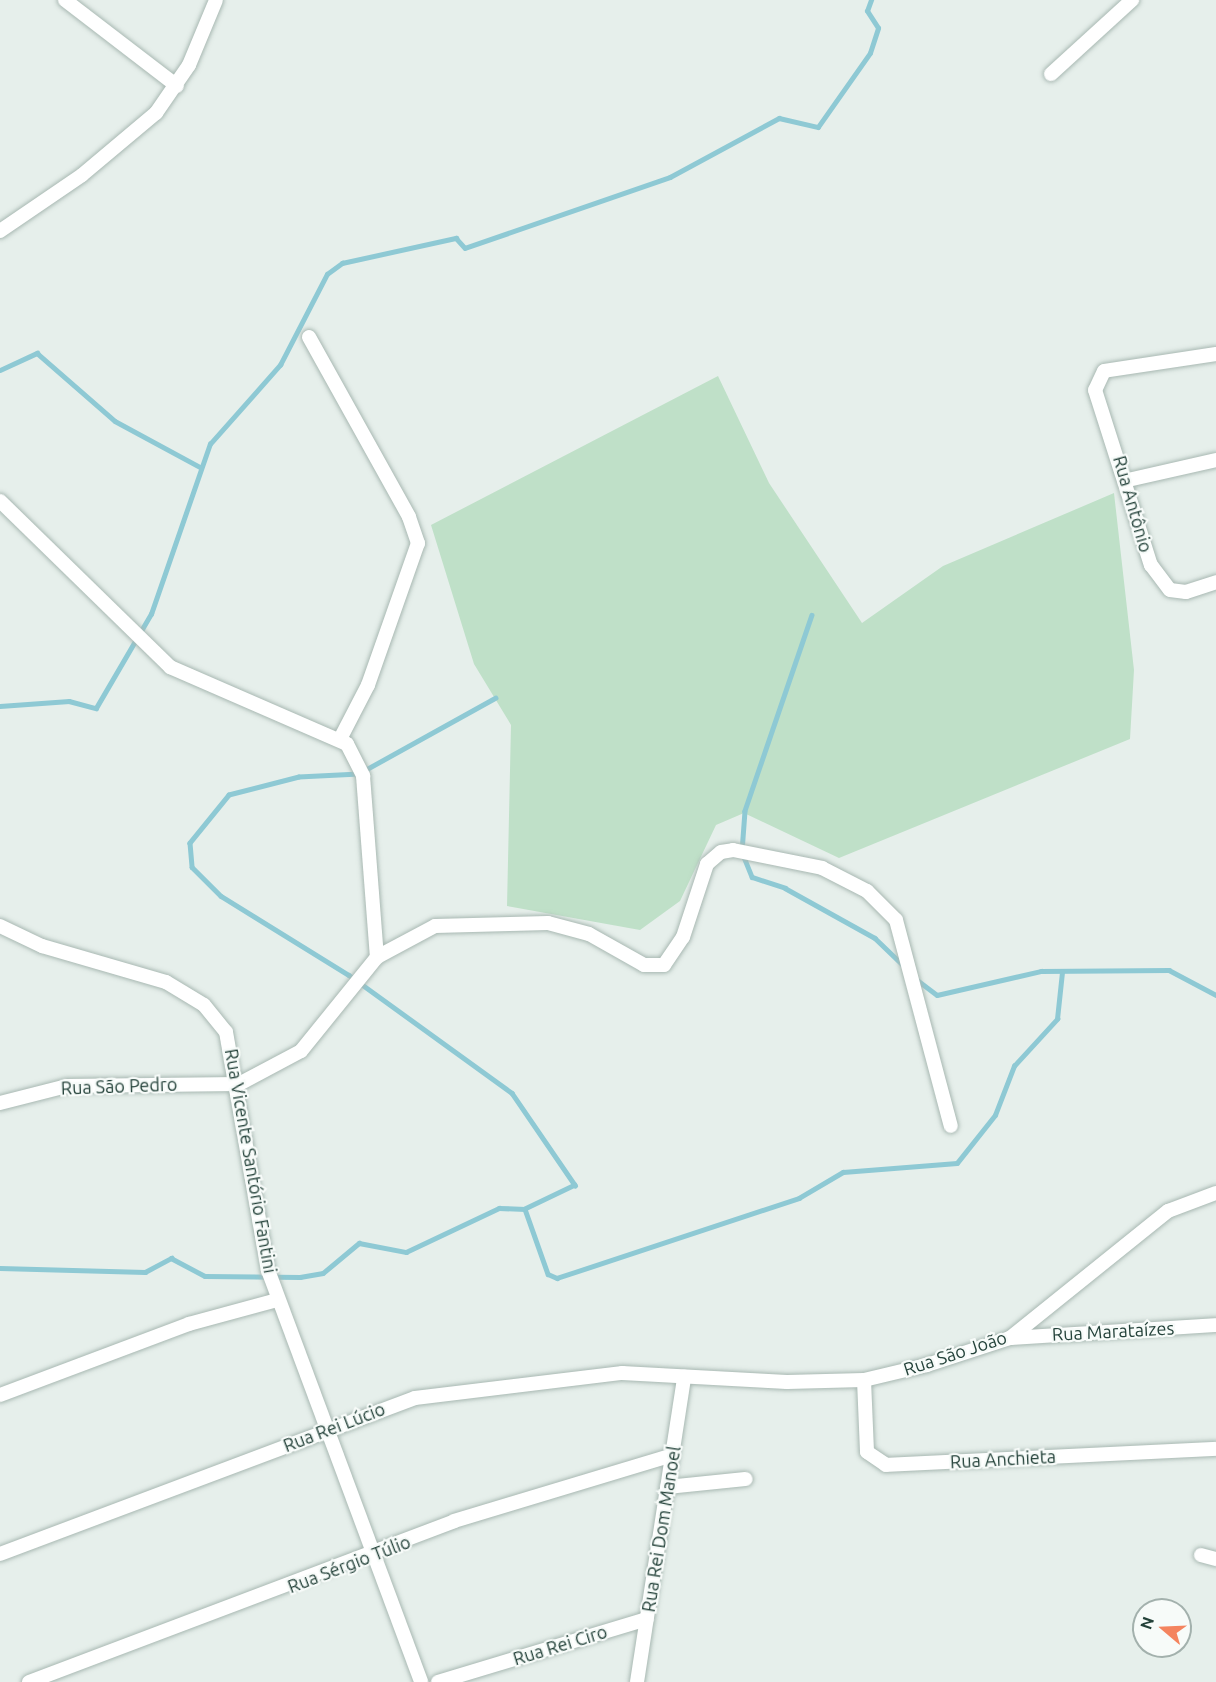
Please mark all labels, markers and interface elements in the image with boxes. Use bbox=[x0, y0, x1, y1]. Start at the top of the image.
street label: Rua Antônio bbox=[1109, 453, 1157, 555]
street label: Rua Vicente Santório Fantini bbox=[221, 1047, 281, 1275]
street label: Rua São Pedro bbox=[60, 1073, 178, 1099]
street label: Rua Marataízes bbox=[1051, 1317, 1175, 1345]
street label: Rua São João bbox=[901, 1326, 1009, 1380]
street label: Rua Rei Lúcio bbox=[280, 1398, 388, 1456]
street label: Rua Rei Dom Manoel bbox=[637, 1444, 685, 1614]
street label: Rua Anchieta bbox=[949, 1445, 1057, 1473]
street label: Rua Sérgio Túlio bbox=[285, 1531, 413, 1597]
north arrow bbox=[1132, 1598, 1192, 1658]
text: N bbox=[1136, 1614, 1157, 1631]
street label: Rua Rei Ciro bbox=[510, 1620, 610, 1670]

